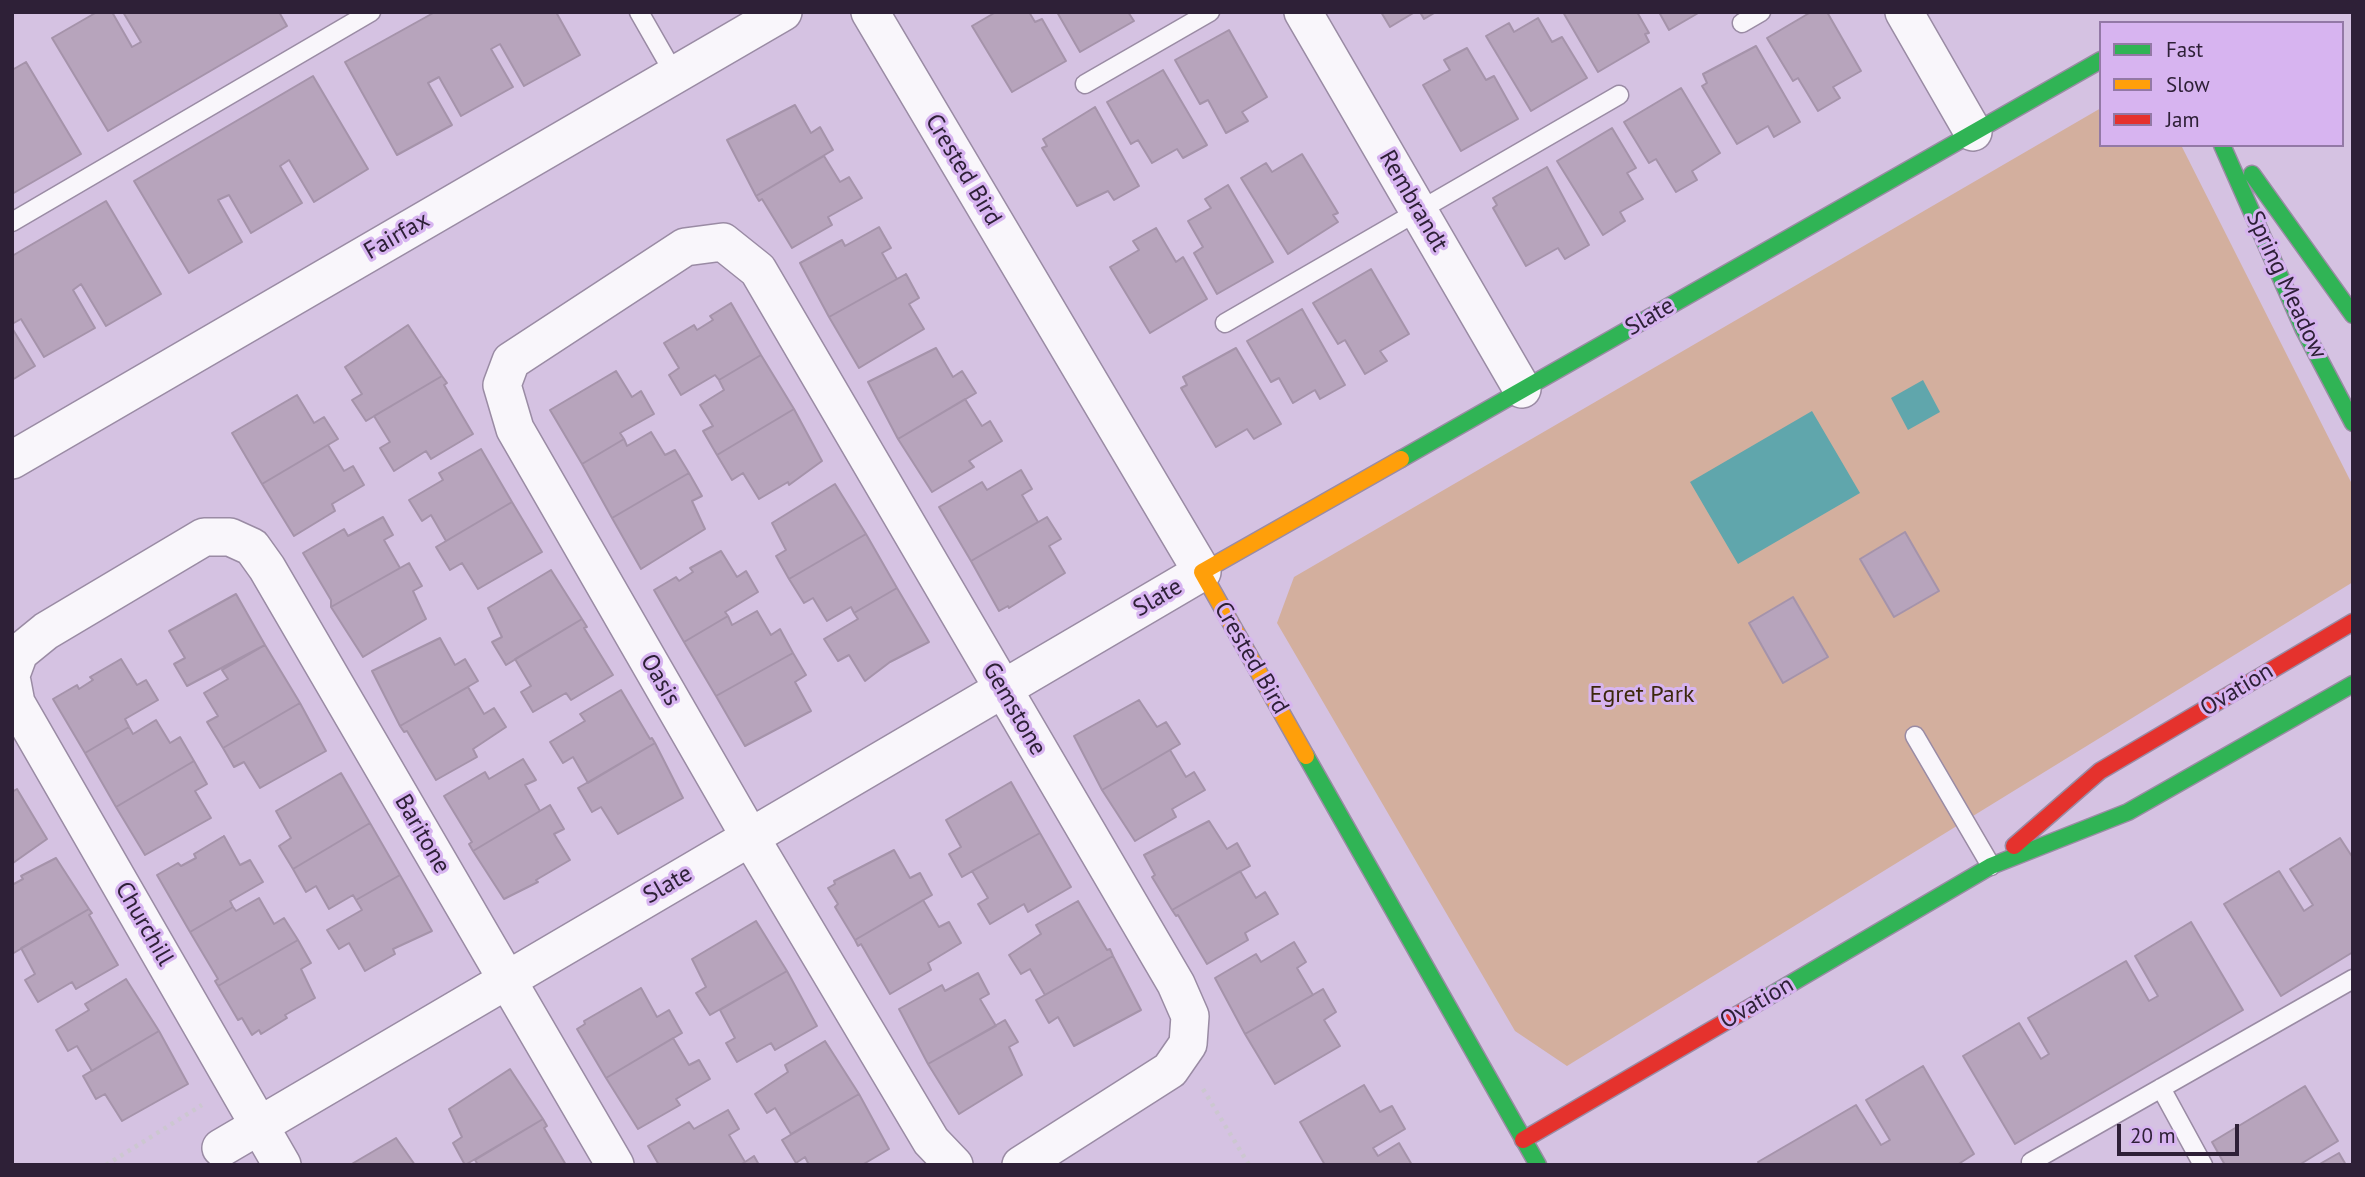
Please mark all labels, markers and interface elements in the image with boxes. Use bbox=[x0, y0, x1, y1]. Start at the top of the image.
legend bbox=[2099, 21, 2344, 147]
text: Fast bbox=[2166, 36, 2203, 63]
text: Slow bbox=[2166, 71, 2210, 98]
text: Jam bbox=[2166, 106, 2200, 133]
street label: Crested Bird bbox=[919, 109, 1007, 231]
street label: Rembrandt bbox=[1373, 145, 1453, 257]
street label: Fairfax bbox=[359, 206, 435, 266]
street label: Spring Meadow bbox=[2239, 207, 2333, 363]
street label: Slate bbox=[1620, 292, 1680, 342]
street label: Slate bbox=[1128, 573, 1188, 623]
street label: Crested Bird bbox=[1207, 597, 1295, 719]
street label: Oasis bbox=[634, 649, 686, 711]
street label: Gemstone bbox=[976, 657, 1052, 761]
street label: Ovation bbox=[2195, 657, 2279, 723]
park label: Egret Park bbox=[1590, 681, 1694, 709]
street label: Baritone bbox=[388, 789, 456, 879]
street label: Slate bbox=[638, 860, 698, 910]
street label: Churchill bbox=[108, 877, 180, 971]
street label: Ovation bbox=[1715, 971, 1799, 1035]
scale bar bbox=[2120, 1110, 2242, 1154]
text: 20 m bbox=[2130, 1122, 2176, 1149]

